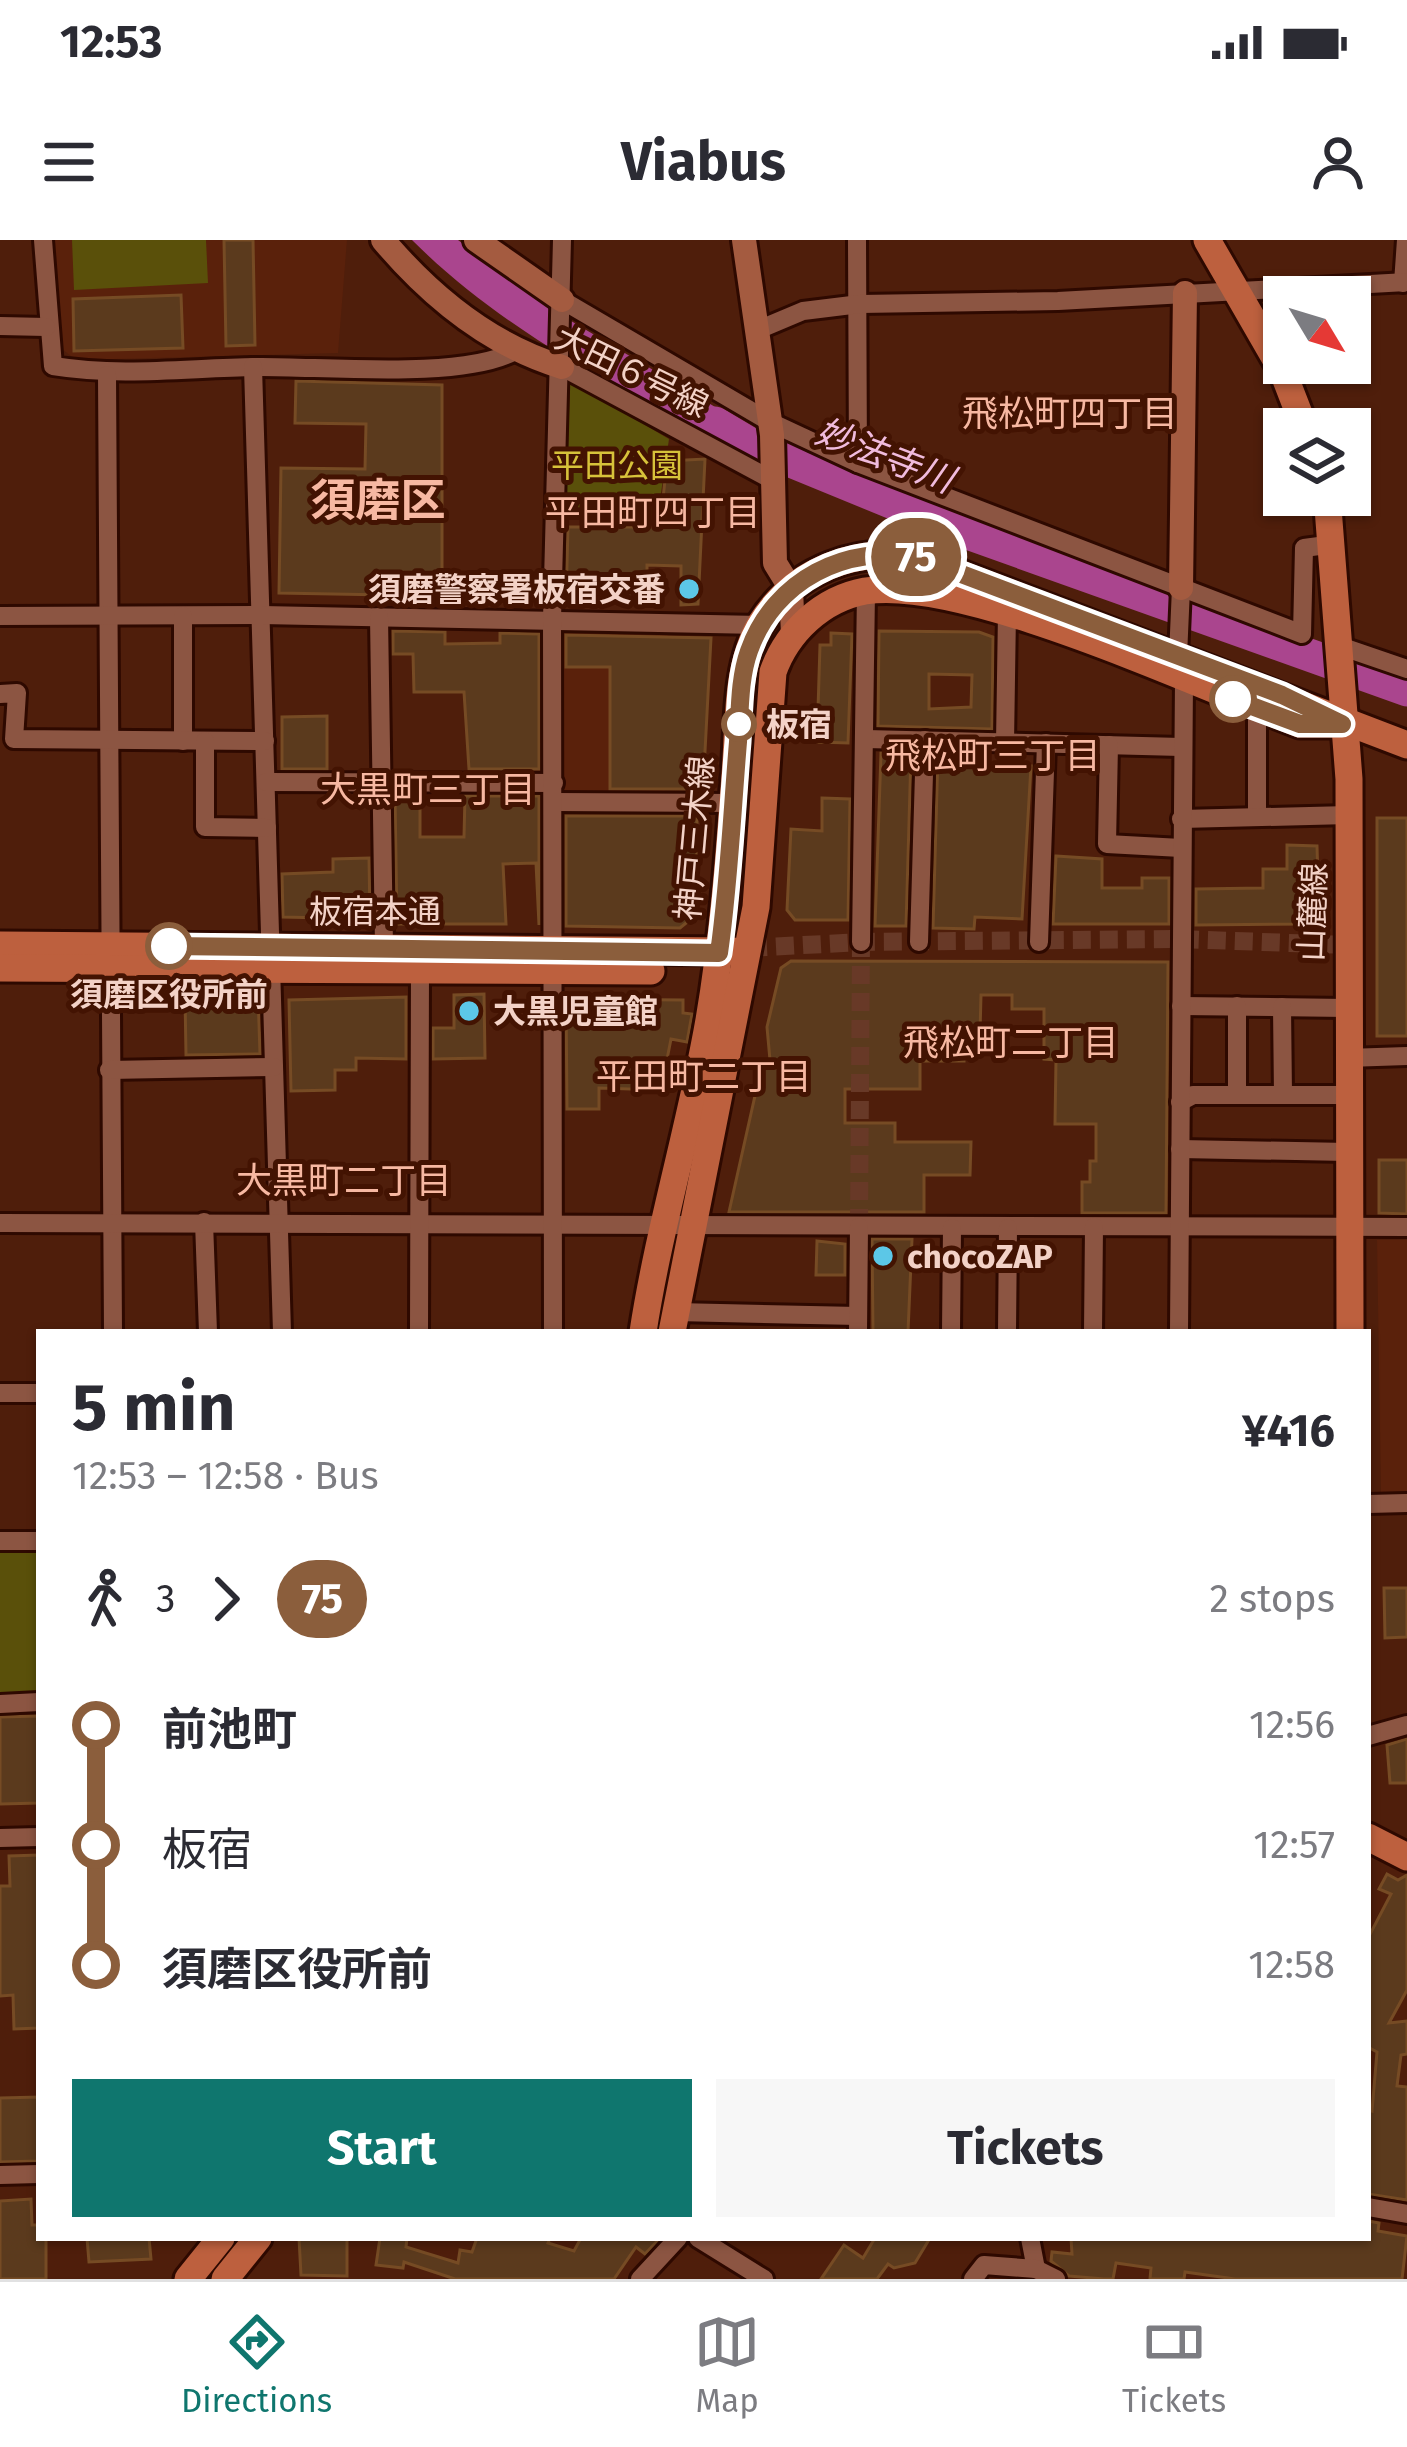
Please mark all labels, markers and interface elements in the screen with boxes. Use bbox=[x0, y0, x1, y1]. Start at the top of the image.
text: 12:53 bbox=[60, 15, 162, 69]
icon: menu bbox=[36, 129, 102, 195]
icon: person bbox=[1305, 129, 1371, 195]
text: Viabus bbox=[621, 130, 786, 194]
north arrow bbox=[1263, 276, 1371, 384]
map controls bbox=[1263, 276, 1371, 516]
street label: 大田６号線 bbox=[549, 318, 714, 426]
district label: 飛松町四丁目 bbox=[962, 392, 1178, 436]
button: layers bbox=[1263, 408, 1371, 516]
water label: 妙法寺川 bbox=[810, 410, 963, 504]
park label: 平田公園 bbox=[551, 446, 683, 486]
district label: 須磨区 bbox=[310, 474, 446, 528]
district label: 平田町四丁目 bbox=[545, 491, 761, 535]
line badge: 75 bbox=[862, 518, 970, 596]
text: 75 bbox=[895, 532, 937, 582]
place label: 須磨警察署板宿交番 bbox=[368, 570, 665, 610]
marker: 須磨警察署板宿交番 bbox=[676, 576, 702, 602]
unlabelled marker bbox=[1211, 677, 1255, 721]
place label: 板宿 bbox=[766, 705, 832, 745]
marker: 板宿 bbox=[723, 708, 755, 740]
district label: 飛松町三丁目 bbox=[885, 734, 1101, 778]
street label: 神戸三木線 bbox=[668, 754, 722, 922]
district label: 大黒町三丁目 bbox=[320, 768, 536, 812]
street label: 山麓線 bbox=[1291, 862, 1335, 962]
street label: 板宿本通 bbox=[309, 892, 441, 932]
marker: 須磨区役所前 bbox=[147, 924, 191, 968]
place label: 須磨区役所前 bbox=[70, 975, 268, 1015]
place label: 大黒児童館 bbox=[493, 992, 658, 1032]
marker: 大黒児童館 bbox=[456, 998, 482, 1024]
district label: 飛松町二丁目 bbox=[903, 1021, 1119, 1065]
district label: 平田町二丁目 bbox=[596, 1055, 812, 1099]
district label: 大黒町二丁目 bbox=[236, 1159, 452, 1203]
place label: chocoZAP bbox=[907, 1237, 1053, 1277]
marker: chocoZAP bbox=[870, 1243, 896, 1269]
text: 5 min bbox=[72, 1368, 235, 1447]
text: ¥416 bbox=[1242, 1404, 1335, 1458]
text: 12:53 – 12:58 · Bus bbox=[72, 1453, 379, 1499]
icon: walk bbox=[72, 1566, 138, 1632]
icon: forward bbox=[193, 1566, 259, 1632]
text: 75 bbox=[301, 1574, 343, 1624]
text: 3 bbox=[156, 1576, 175, 1622]
text: 2 stops bbox=[1209, 1576, 1335, 1622]
text: 12:56 bbox=[1249, 1702, 1335, 1748]
text: 前池町 bbox=[162, 1703, 297, 1757]
text: 12:57 bbox=[1253, 1822, 1335, 1868]
text: 板宿 bbox=[162, 1823, 252, 1877]
text: 12:58 bbox=[1248, 1942, 1335, 1988]
text: 須磨区役所前 bbox=[162, 1943, 432, 1997]
button: Start bbox=[72, 2079, 692, 2217]
button: Tickets bbox=[716, 2079, 1335, 2217]
tab: Directions bbox=[181, 2309, 332, 2421]
tab: Map bbox=[694, 2309, 760, 2421]
tab: Tickets bbox=[1122, 2309, 1226, 2421]

